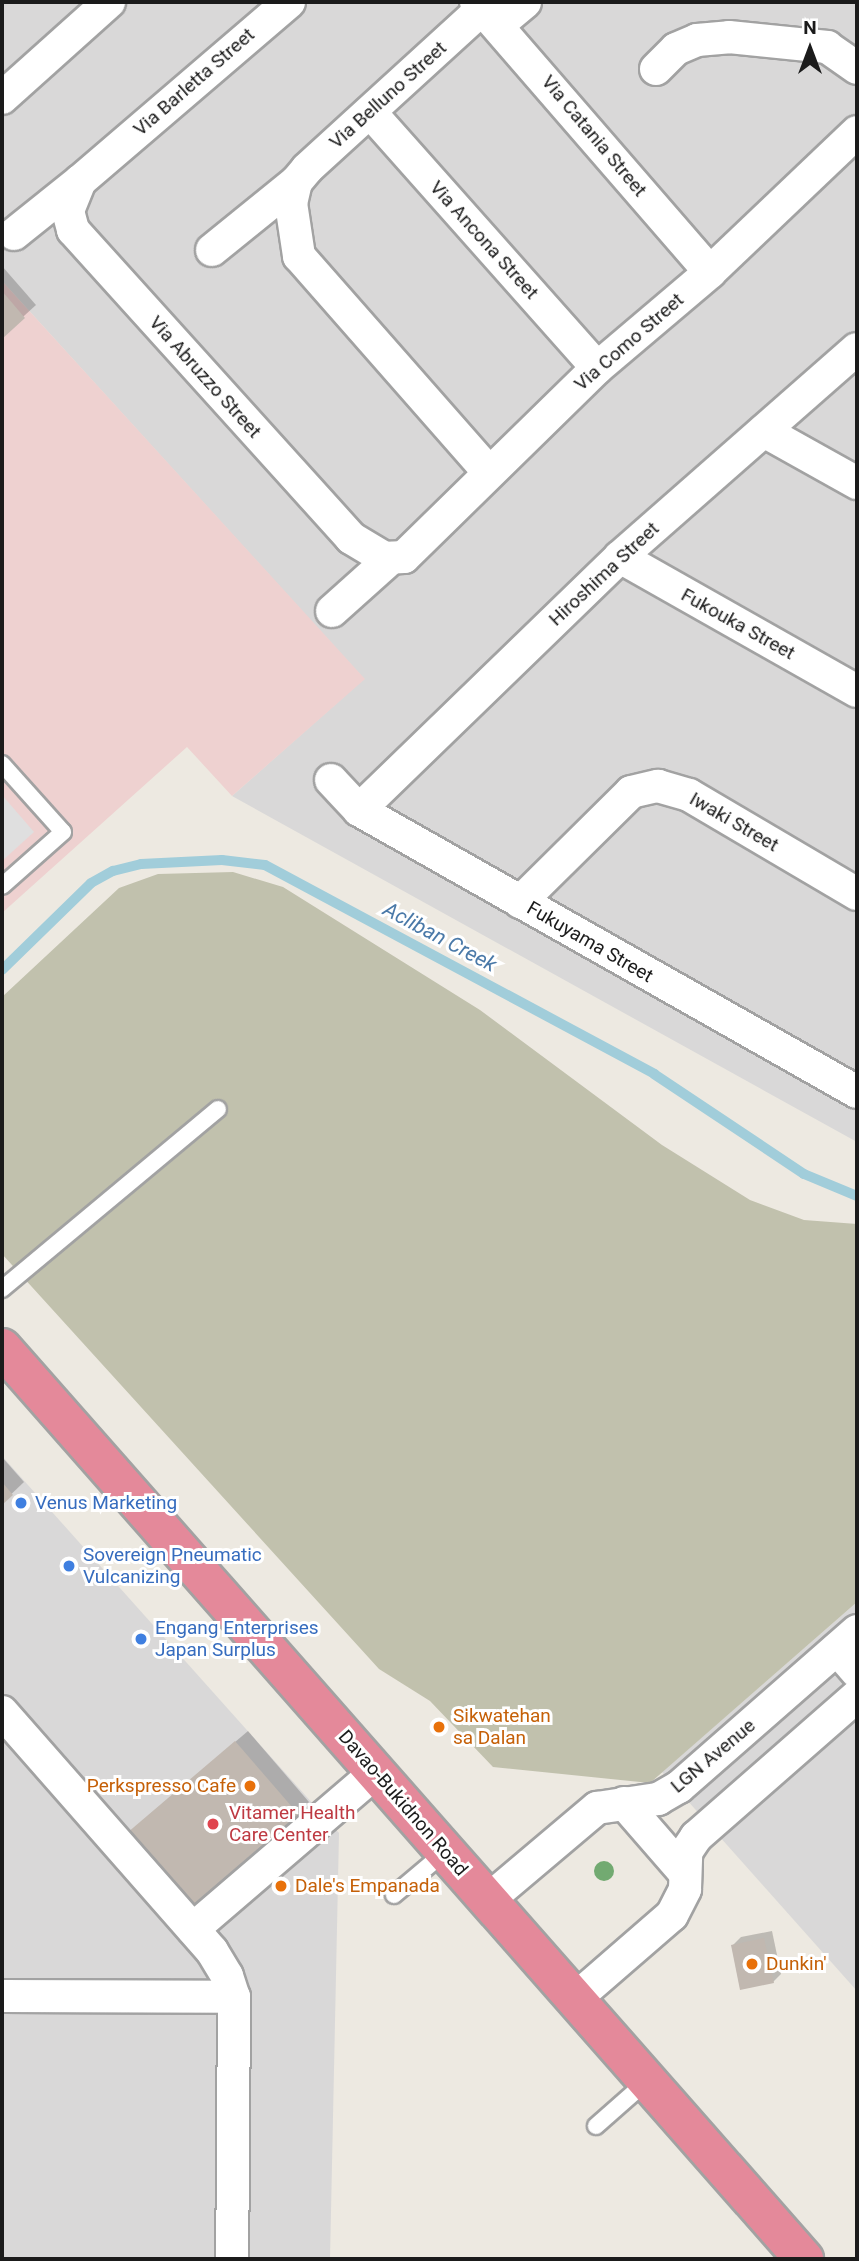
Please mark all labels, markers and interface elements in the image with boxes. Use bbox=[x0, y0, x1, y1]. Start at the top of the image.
north arrow bbox=[775, 14, 845, 84]
text: N bbox=[803, 16, 817, 39]
street label: Via Barletta Street bbox=[129, 23, 259, 141]
street label: Via Belluno Street bbox=[325, 36, 451, 154]
street label: Via Catania Street bbox=[537, 71, 651, 201]
street label: Via Ancona Street bbox=[425, 176, 543, 304]
street label: Via Como Street bbox=[570, 288, 688, 396]
street label: Via Abruzzo Street bbox=[144, 311, 266, 443]
street label: Hiroshima Street bbox=[544, 517, 664, 631]
street label: Fukouka Street bbox=[677, 583, 799, 665]
street label: Iwaki Street bbox=[685, 787, 783, 857]
water label: Acliban Creek bbox=[379, 897, 501, 977]
street label: Fukuyama Street bbox=[523, 897, 657, 987]
place label: Venus Marketing bbox=[35, 1492, 177, 1514]
marker: Venus Marketing bbox=[13, 1495, 29, 1511]
place label: Sovereign Pneumatic Vulcanizing bbox=[83, 1544, 262, 1588]
marker: Sovereign Pneumatic Vulcanizing bbox=[61, 1558, 77, 1574]
place label: Engang Enterprises Japan Surplus bbox=[155, 1617, 319, 1661]
marker: Engang Enterprises Japan Surplus bbox=[133, 1631, 149, 1647]
place label: Sikwatehan sa Dalan bbox=[453, 1705, 551, 1749]
street label: LGN Avenue bbox=[666, 1714, 760, 1798]
marker: Sikwatehan sa Dalan bbox=[431, 1719, 447, 1735]
street label: Davao-Bukidnon Road bbox=[334, 1726, 472, 1880]
place label: Perkspresso Cafe bbox=[87, 1775, 236, 1797]
marker: Perkspresso Cafe bbox=[242, 1778, 258, 1794]
place label: Vitamer Health Care Center bbox=[229, 1802, 355, 1846]
marker: Vitamer Health Care Center bbox=[203, 1814, 223, 1834]
place label: Dale's Empanada bbox=[295, 1875, 440, 1897]
marker: Dale's Empanada bbox=[273, 1878, 289, 1894]
place label: Dunkin' bbox=[766, 1953, 827, 1975]
marker: Dunkin' bbox=[744, 1956, 760, 1972]

